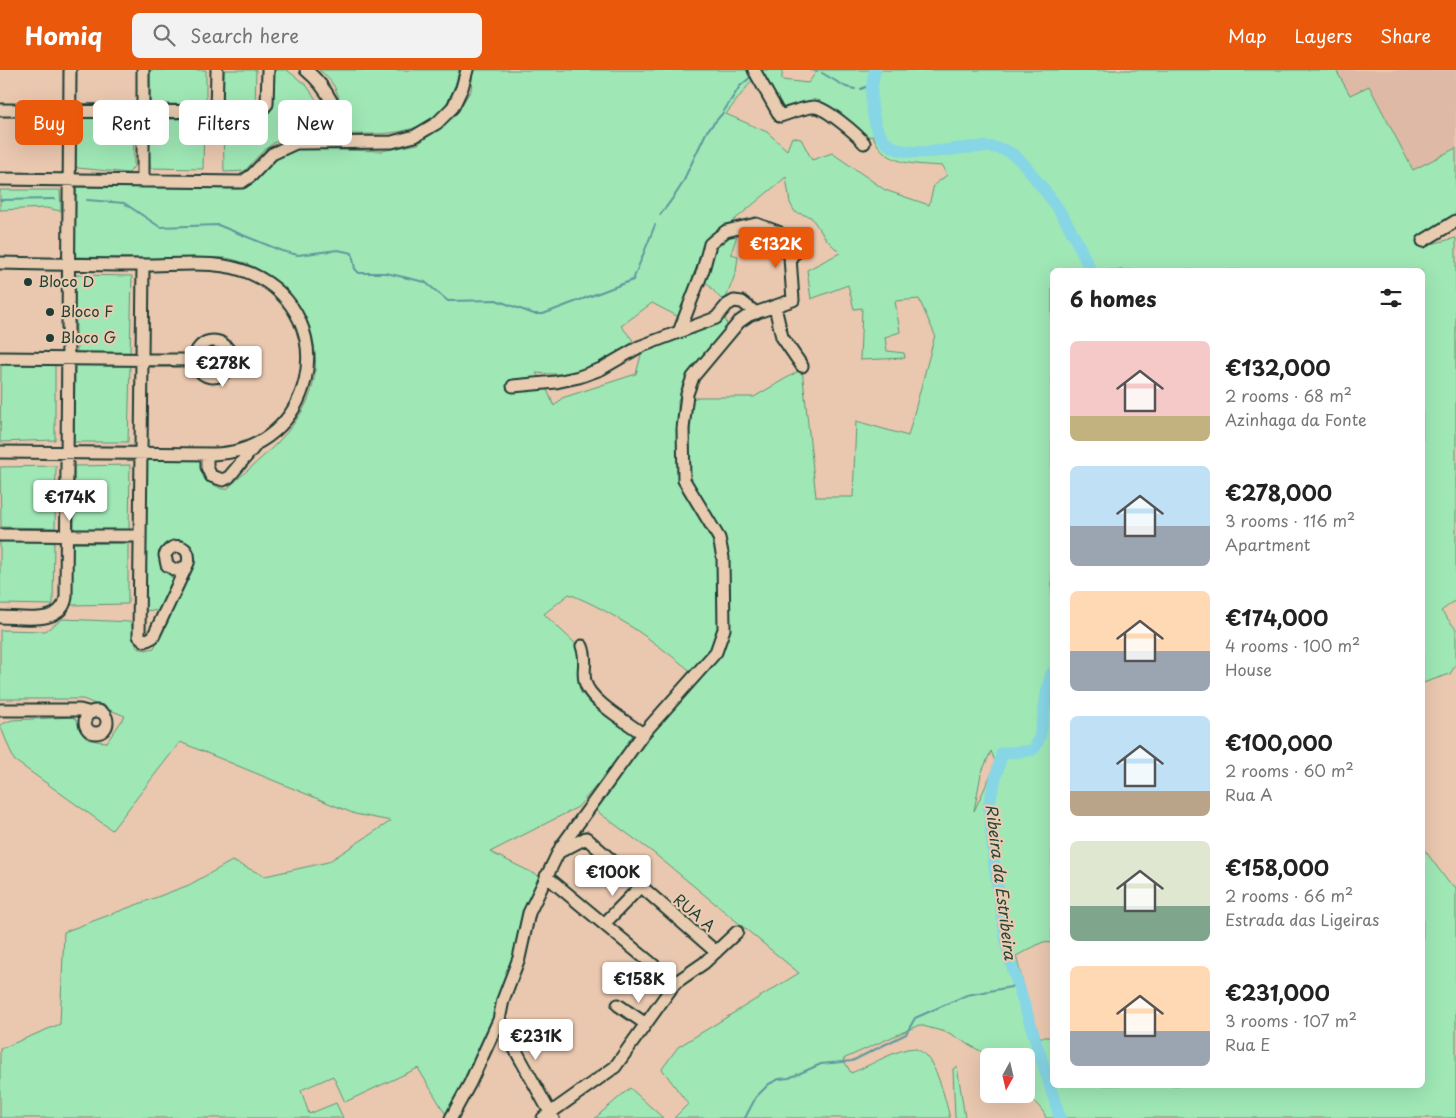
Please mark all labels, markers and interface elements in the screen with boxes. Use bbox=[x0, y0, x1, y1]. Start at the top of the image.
search box bbox=[132, 13, 482, 58]
text: Homiq bbox=[25, 17, 102, 53]
icon: search bbox=[150, 21, 178, 49]
text: Search here bbox=[190, 21, 299, 49]
text: Map bbox=[1228, 22, 1267, 49]
text: Layers bbox=[1295, 22, 1352, 49]
text: Share bbox=[1380, 22, 1431, 49]
chip: Buy bbox=[15, 100, 83, 145]
chip: Rent bbox=[93, 100, 169, 145]
chip: Filters bbox=[179, 100, 268, 145]
chip: New bbox=[278, 100, 352, 145]
pin: €132K bbox=[741, 226, 811, 269]
text: €132K bbox=[750, 231, 802, 255]
place label: Bloco D bbox=[38, 269, 94, 292]
marker: Bloco D bbox=[22, 276, 34, 288]
text: 6 homes bbox=[1070, 282, 1156, 314]
icon: filters bbox=[1377, 284, 1405, 312]
place label: Bloco F bbox=[60, 299, 113, 322]
marker: Bloco F bbox=[44, 306, 56, 318]
place label: Bloco G bbox=[60, 325, 117, 348]
marker: Bloco G bbox=[44, 332, 56, 344]
pin: €278K bbox=[188, 346, 258, 388]
text: €278K bbox=[196, 350, 250, 374]
text: €132,000 bbox=[1225, 351, 1331, 383]
icon: home bbox=[1110, 361, 1170, 421]
text: 2 rooms · 68 m² bbox=[1225, 383, 1352, 407]
text: Azinhaga da Fonte bbox=[1225, 407, 1367, 431]
text: €278,000 bbox=[1225, 476, 1332, 508]
pin: €174K bbox=[35, 480, 105, 522]
text: €174K bbox=[44, 484, 96, 508]
icon: home bbox=[1110, 486, 1170, 546]
text: 3 rooms · 116 m² bbox=[1225, 508, 1355, 532]
text: Apartment bbox=[1225, 532, 1310, 556]
text: €174,000 bbox=[1225, 601, 1328, 633]
icon: home bbox=[1110, 611, 1170, 671]
text: 4 rooms · 100 m² bbox=[1225, 633, 1360, 657]
text: House bbox=[1225, 657, 1272, 681]
text: €100,000 bbox=[1225, 726, 1333, 758]
icon: home bbox=[1110, 736, 1170, 796]
text: 2 rooms · 60 m² bbox=[1225, 758, 1354, 782]
text: Rua A bbox=[1225, 782, 1273, 806]
water label: Ribeira da Estribeira bbox=[981, 803, 1024, 962]
text: €158,000 bbox=[1225, 851, 1329, 883]
pin: €100K bbox=[578, 854, 648, 897]
text: €100K bbox=[586, 859, 640, 883]
icon: home bbox=[1110, 861, 1170, 921]
text: 2 rooms · 66 m² bbox=[1225, 883, 1353, 907]
street label: RUA A bbox=[669, 887, 721, 936]
text: Estrada das Ligeiras bbox=[1225, 907, 1379, 931]
pin: €158K bbox=[604, 962, 674, 1004]
text: €158K bbox=[613, 966, 665, 990]
text: €231,000 bbox=[1225, 976, 1330, 1008]
icon: home bbox=[1110, 986, 1170, 1046]
text: 3 rooms · 107 m² bbox=[1225, 1008, 1357, 1032]
pin: €231K bbox=[501, 1018, 571, 1061]
text: €231K bbox=[510, 1023, 562, 1047]
text: Rua E bbox=[1225, 1032, 1270, 1056]
north arrow bbox=[980, 1048, 1035, 1102]
map controls bbox=[980, 1048, 1035, 1103]

